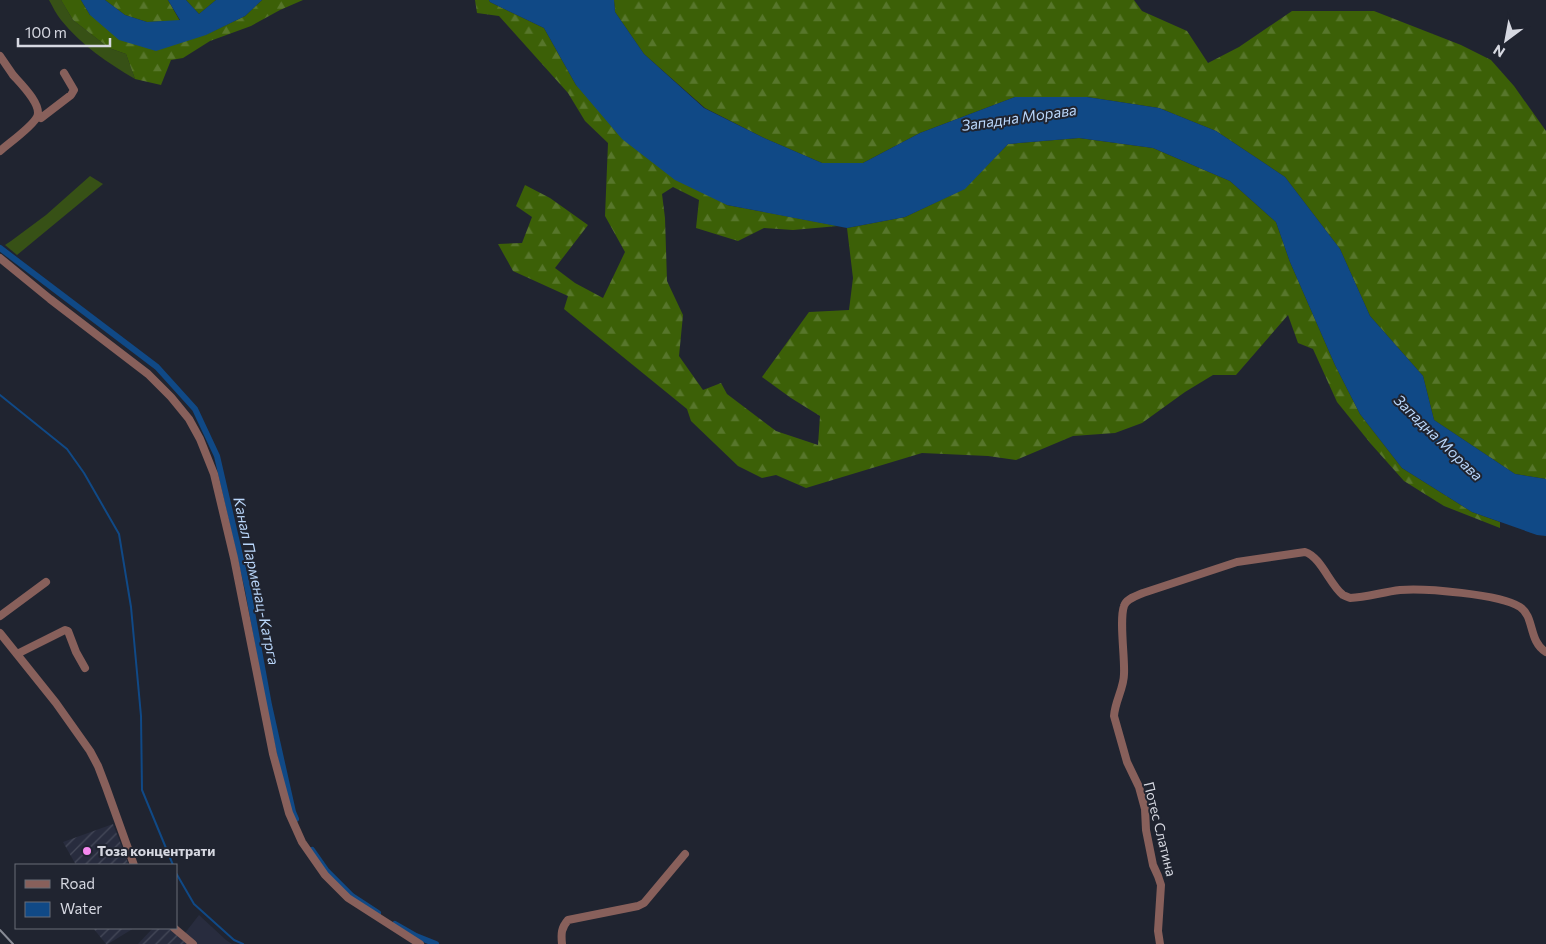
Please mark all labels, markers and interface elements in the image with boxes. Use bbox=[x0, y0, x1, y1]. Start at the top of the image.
scale bar bbox=[18, 15, 110, 47]
north arrow bbox=[1481, 15, 1531, 65]
text: 100 m bbox=[25, 23, 67, 41]
text: N bbox=[1490, 41, 1508, 61]
water label: Западна Морава bbox=[960, 100, 1078, 134]
water label: Западна Морава bbox=[1391, 390, 1487, 484]
water label: Канал Парменац-Катрга bbox=[230, 495, 284, 667]
street label: Потес Слатина bbox=[1141, 780, 1180, 878]
place label: Тоза концентрати bbox=[97, 842, 215, 859]
marker: Тоза концентрати bbox=[81, 845, 93, 857]
legend bbox=[15, 864, 178, 929]
text: Road bbox=[60, 874, 95, 892]
text: Water bbox=[60, 899, 102, 917]

